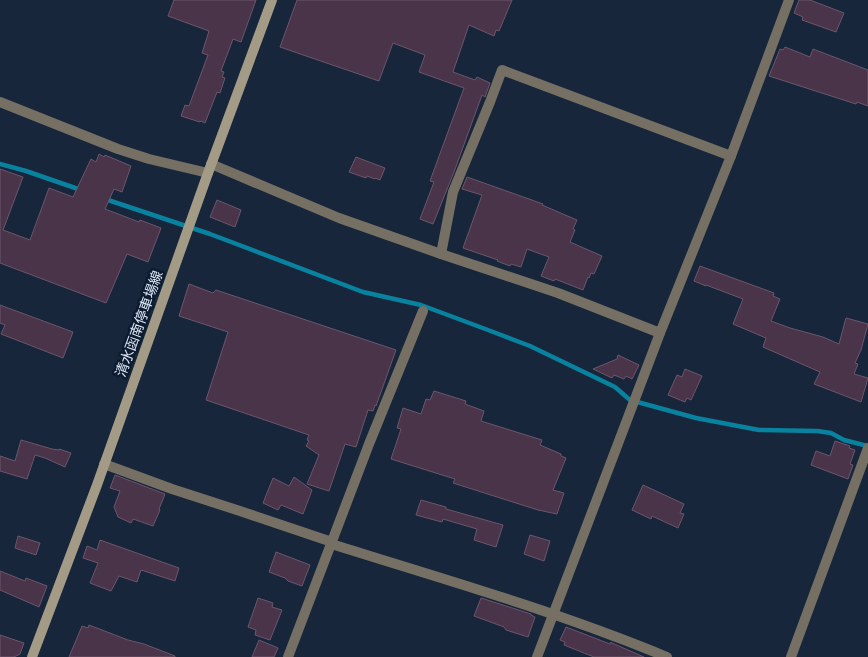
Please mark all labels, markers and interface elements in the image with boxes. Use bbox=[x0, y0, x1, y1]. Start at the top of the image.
street label: 清水函南停車場線 bbox=[111, 268, 169, 380]

